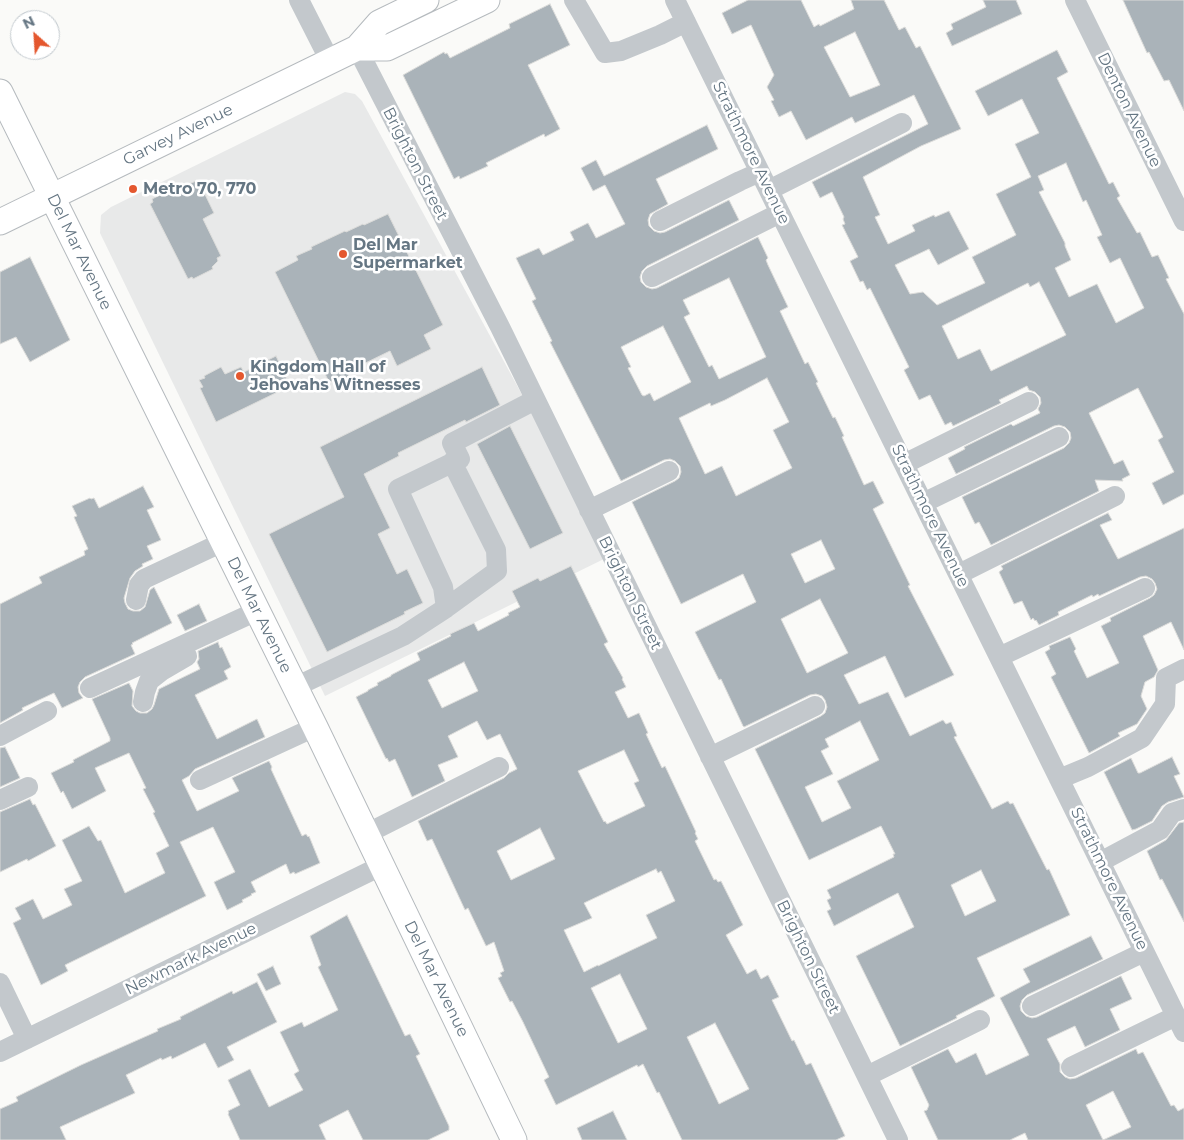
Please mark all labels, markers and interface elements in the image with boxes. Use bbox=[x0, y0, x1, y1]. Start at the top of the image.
north arrow bbox=[10, 10, 60, 60]
text: N bbox=[20, 12, 38, 33]
street label: Denton Avenue bbox=[1093, 49, 1165, 171]
street label: Strathmore Avenue bbox=[708, 79, 794, 227]
street label: Garvey Avenue bbox=[120, 100, 236, 170]
street label: Brighton Street bbox=[378, 104, 452, 224]
place label: Metro 70, 770 bbox=[143, 179, 256, 199]
marker: Metro 70, 770 bbox=[127, 183, 139, 195]
street label: Del Mar Avenue bbox=[43, 191, 115, 313]
place label: Del Mar Supermarket bbox=[353, 235, 463, 273]
marker: Del Mar Supermarket bbox=[337, 248, 349, 260]
place label: Kingdom Hall of Jehovahs Witnesses bbox=[250, 357, 420, 395]
marker: Kingdom Hall of Jehovahs Witnesses bbox=[234, 370, 246, 382]
street label: Strathmore Avenue bbox=[887, 442, 973, 590]
street label: Brighton Street bbox=[594, 533, 666, 653]
street label: Del Mar Avenue bbox=[223, 554, 295, 676]
street label: Strathmore Avenue bbox=[1066, 805, 1152, 953]
street label: Brighton Street bbox=[772, 897, 844, 1017]
street label: Del Mar Avenue bbox=[400, 918, 472, 1040]
street label: Newmark Avenue bbox=[122, 919, 260, 999]

